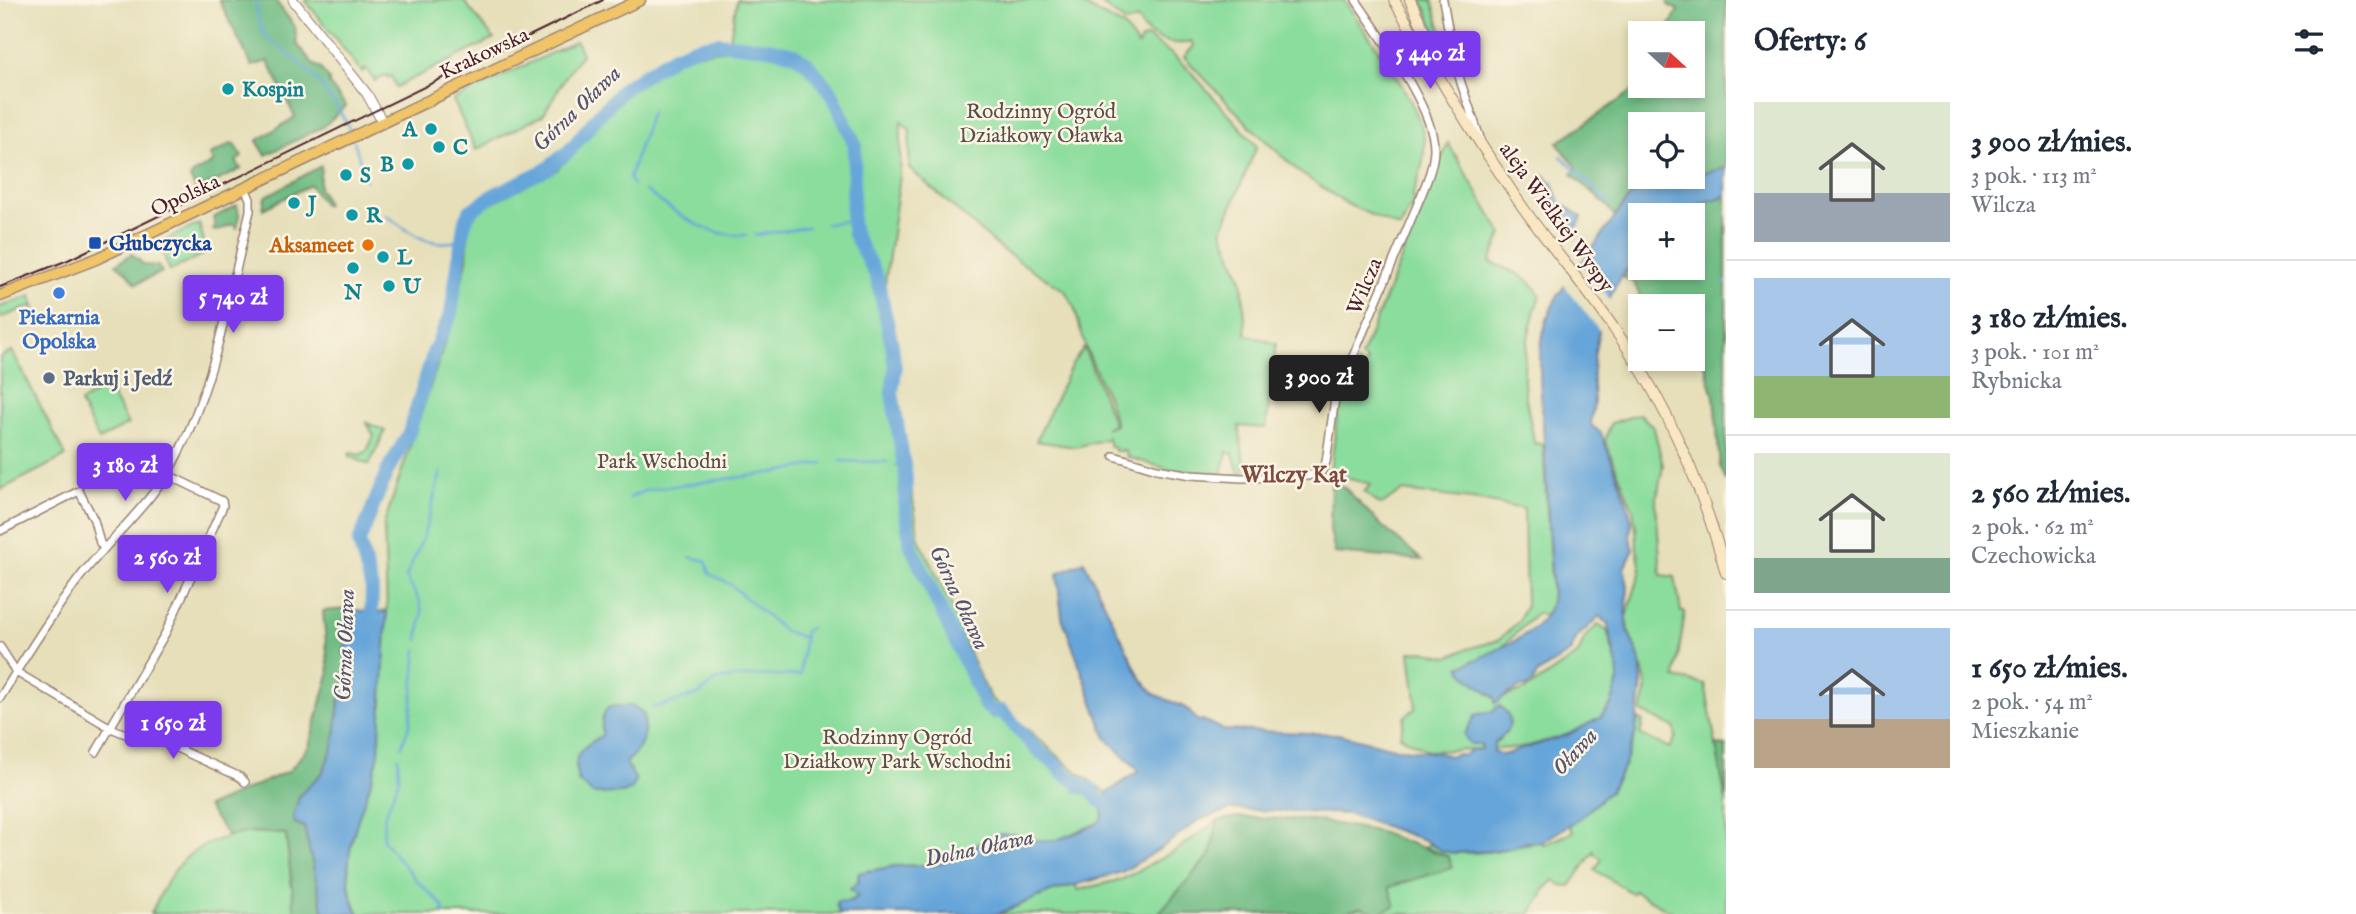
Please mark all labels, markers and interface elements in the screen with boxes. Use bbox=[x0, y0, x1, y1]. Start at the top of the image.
north arrow bbox=[1628, 21, 1704, 98]
map controls bbox=[1628, 21, 1705, 371]
street label: Krakowska bbox=[436, 22, 535, 87]
text: Oferty: 6 bbox=[1754, 23, 1866, 61]
icon: filters bbox=[2290, 23, 2328, 61]
pin: 5 440 zł bbox=[1358, 32, 1502, 91]
text: 5 440 zł bbox=[1395, 39, 1465, 68]
water label: Górna Oława bbox=[526, 60, 628, 159]
place label: Kospin bbox=[242, 77, 304, 104]
marker: Kospin bbox=[220, 81, 236, 97]
park label: Rodzinny Ogród Działkowy Oławka bbox=[959, 99, 1124, 150]
button: locate bbox=[1628, 112, 1705, 189]
place label: A bbox=[402, 117, 419, 144]
marker: A bbox=[423, 121, 439, 137]
text: 3 900 zł/mies. bbox=[1971, 124, 2132, 162]
icon: home bbox=[1810, 130, 1894, 214]
place label: C bbox=[453, 135, 468, 162]
street label: aleja Wielkiej Wyspy bbox=[1492, 138, 1620, 299]
marker: C bbox=[431, 139, 447, 155]
place label: B bbox=[380, 152, 394, 179]
marker: B bbox=[400, 156, 416, 172]
text: 3 pok. · 113 m² bbox=[1971, 162, 2097, 191]
place label: S bbox=[360, 163, 371, 190]
marker: S bbox=[338, 167, 354, 183]
street label: Opolska bbox=[147, 168, 225, 224]
place label: J bbox=[305, 191, 317, 218]
text: Wilcza bbox=[1971, 191, 2036, 220]
marker: J bbox=[286, 195, 302, 211]
place label: R bbox=[366, 203, 383, 230]
button: + bbox=[1628, 203, 1705, 280]
marker: R bbox=[344, 207, 360, 223]
place label: Głubczycka bbox=[109, 231, 212, 258]
place label: Aksameet bbox=[268, 233, 355, 260]
marker: Głubczycka bbox=[87, 235, 103, 251]
marker: Aksameet bbox=[360, 237, 376, 253]
place label: L bbox=[397, 245, 413, 272]
marker: L bbox=[375, 249, 391, 265]
street label: Wilcza bbox=[1341, 253, 1390, 319]
marker: N bbox=[345, 260, 361, 276]
place label: U bbox=[402, 274, 422, 301]
pin: 5 740 zł bbox=[161, 276, 305, 335]
marker: U bbox=[381, 278, 397, 294]
place label: N bbox=[343, 280, 362, 307]
text: 5 740 zł bbox=[199, 283, 267, 312]
marker: Piekarnia Opolska bbox=[51, 285, 67, 301]
button: − bbox=[1628, 294, 1705, 371]
text: 3 180 zł/mies. bbox=[1971, 300, 2127, 338]
place label: Piekarnia Opolska bbox=[18, 305, 101, 356]
icon: home bbox=[1810, 306, 1894, 390]
text: 3 pok. · 101 m² bbox=[1971, 338, 2099, 367]
pin: 3 900 zł bbox=[1247, 356, 1391, 415]
text: 3 900 zł bbox=[1285, 363, 1353, 392]
place label: Parkuj i Jedź bbox=[63, 366, 173, 393]
text: Rybnicka bbox=[1971, 367, 2062, 396]
marker: Parkuj i Jedź bbox=[41, 370, 57, 386]
pin: 3 180 zł bbox=[53, 444, 197, 503]
park label: Park Wschodni bbox=[597, 449, 727, 476]
text: 3 180 zł bbox=[93, 451, 157, 480]
district label: Wilczy Kąt bbox=[1240, 461, 1347, 490]
text: 2 560 zł/mies. bbox=[1971, 475, 2131, 513]
icon: home bbox=[1810, 481, 1894, 565]
text: 2 pok. · 62 m² bbox=[1971, 513, 2094, 542]
pin: 2 560 zł bbox=[95, 536, 239, 595]
water label: Górna Oława bbox=[922, 541, 996, 655]
text: Czechowicka bbox=[1971, 542, 2096, 571]
text: 2 560 zł bbox=[133, 543, 201, 572]
water label: Górna Oława bbox=[329, 588, 362, 702]
text: 1 650 zł/mies. bbox=[1971, 650, 2128, 688]
icon: home bbox=[1810, 656, 1894, 740]
text: 2 pok. · 54 m² bbox=[1971, 688, 2093, 717]
pin: 1 650 zł bbox=[101, 702, 245, 761]
text: 1 650 zł bbox=[141, 709, 205, 738]
text: Mieszkanie bbox=[1971, 717, 2079, 746]
water label: Oława bbox=[1546, 722, 1604, 782]
park label: Rodzinny Ogród Działkowy Park Wschodni bbox=[783, 725, 1011, 776]
water label: Dolna Oława bbox=[922, 823, 1036, 874]

